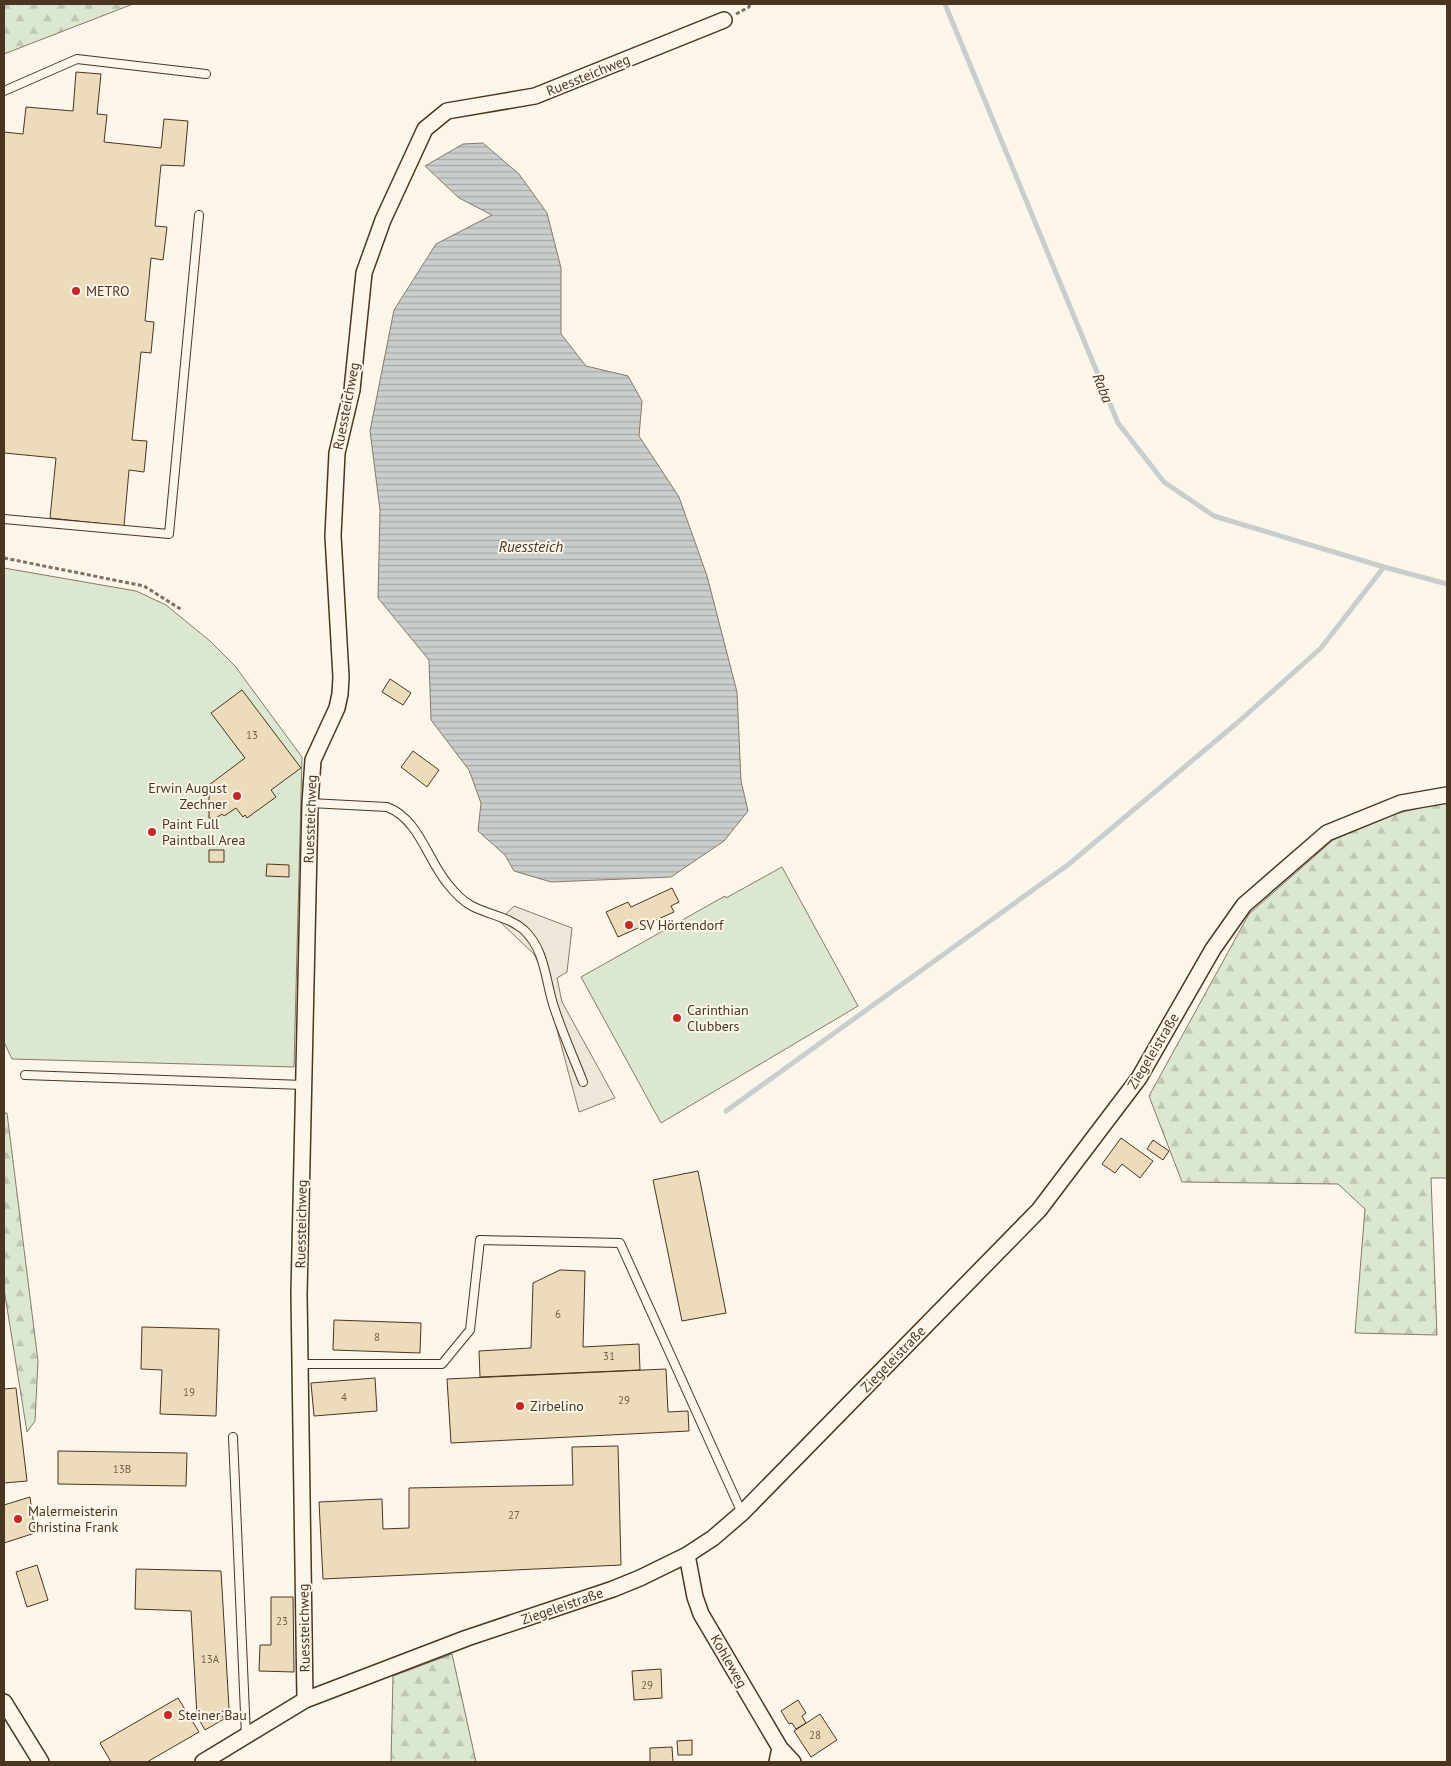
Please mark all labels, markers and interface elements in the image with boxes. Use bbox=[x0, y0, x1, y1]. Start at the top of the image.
street label: Ruessteichweg bbox=[544, 50, 632, 100]
place label: METRO bbox=[86, 282, 130, 300]
marker: METRO bbox=[70, 285, 82, 297]
street label: Ruessteichweg bbox=[329, 361, 363, 451]
water label: Raba bbox=[1089, 370, 1118, 406]
water label: Ruessteich bbox=[499, 537, 563, 556]
house number: 13 bbox=[246, 728, 258, 742]
street label: Ruessteichweg bbox=[299, 774, 321, 864]
place label: Erwin August Zechner bbox=[148, 779, 227, 813]
marker: Erwin August Zechner bbox=[231, 790, 243, 802]
place label: Paint Full Paintball Area bbox=[162, 815, 245, 849]
marker: Paint Full Paintball Area bbox=[146, 826, 158, 838]
place label: SV Hörtendorf bbox=[639, 916, 724, 934]
marker: SV Hörtendorf bbox=[623, 919, 635, 931]
place label: Carinthian Clubbers bbox=[687, 1001, 749, 1035]
street label: Ziegeleistraße bbox=[1123, 1010, 1183, 1092]
marker: Carinthian Clubbers bbox=[671, 1012, 683, 1024]
street label: Ruessteichweg bbox=[291, 1180, 311, 1268]
house number: 6 bbox=[555, 1307, 561, 1321]
street label: Ziegeleistraße bbox=[857, 1322, 929, 1396]
house number: 8 bbox=[374, 1330, 380, 1344]
house number: 31 bbox=[603, 1349, 615, 1363]
house number: 19 bbox=[183, 1385, 195, 1399]
house number: 4 bbox=[341, 1390, 347, 1404]
house number: 29 bbox=[618, 1393, 630, 1407]
place label: Zirbelino bbox=[530, 1397, 584, 1415]
marker: Zirbelino bbox=[514, 1400, 526, 1412]
house number: 13B bbox=[113, 1462, 131, 1476]
place label: Malermeisterin Christina Frank bbox=[28, 1502, 118, 1536]
house number: 27 bbox=[508, 1508, 520, 1522]
marker: Malermeisterin Christina Frank bbox=[12, 1513, 24, 1525]
street label: Ruessteichweg bbox=[294, 1584, 314, 1672]
street label: Ziegeleistraße bbox=[519, 1584, 605, 1628]
house number: 23 bbox=[276, 1614, 288, 1628]
street label: Kohleweg bbox=[707, 1631, 751, 1691]
house number: 13A bbox=[201, 1652, 220, 1666]
house number: 29 bbox=[641, 1678, 653, 1692]
place label: Steiner Bau bbox=[178, 1706, 247, 1724]
marker: Steiner Bau bbox=[162, 1709, 174, 1721]
house number: 28 bbox=[809, 1728, 821, 1742]

